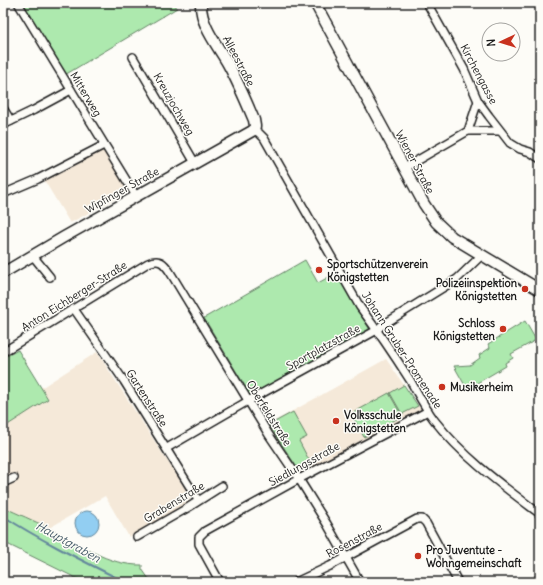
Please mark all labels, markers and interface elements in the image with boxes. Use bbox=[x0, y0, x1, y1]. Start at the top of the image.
north arrow bbox=[481, 22, 521, 62]
street label: Alleestraße bbox=[220, 33, 258, 89]
text: N bbox=[484, 38, 498, 47]
street label: Kirchengasse bbox=[457, 41, 501, 107]
street label: Mitterweg bbox=[67, 69, 105, 119]
street label: Kreuzjochweg bbox=[150, 70, 198, 138]
street label: Wiener Straße bbox=[392, 128, 438, 196]
street label: Wipfinger Straße bbox=[83, 164, 162, 216]
place label: Sportschützenverein Königstetten bbox=[327, 257, 429, 285]
street label: Anton Eichberger-Straße bbox=[19, 258, 129, 334]
marker: Sportschützenverein Königstetten bbox=[314, 265, 324, 275]
place label: Polizeiinspektion Königstetten bbox=[436, 276, 518, 304]
marker: Polizeiinspektion Königstetten bbox=[520, 284, 530, 294]
street label: Johann Gruber-Promenade bbox=[359, 289, 445, 411]
place label: Schloss Königstetten bbox=[433, 316, 496, 344]
street label: Sportplatzstraße bbox=[284, 321, 362, 373]
marker: Schloss Königstetten bbox=[498, 324, 508, 334]
street label: Gartenstraße bbox=[123, 367, 171, 429]
street label: Oberfeldstraße bbox=[243, 378, 295, 448]
place label: Musikerheim bbox=[450, 380, 513, 394]
marker: Musikerheim bbox=[437, 382, 447, 392]
place label: Volksschule Königstetten bbox=[344, 408, 407, 436]
marker: Volksschule Königstetten bbox=[331, 416, 341, 426]
street label: Siedlungsstraße bbox=[266, 439, 342, 489]
street label: Grabenstraße bbox=[141, 478, 207, 526]
water label: Hauptgraben bbox=[33, 518, 104, 566]
street label: Rosenstraße bbox=[323, 519, 385, 561]
place label: Pro Juventute - Wohngemeinschaft bbox=[426, 543, 522, 571]
marker: Pro Juventute - Wohngemeinschaft bbox=[413, 551, 423, 561]

